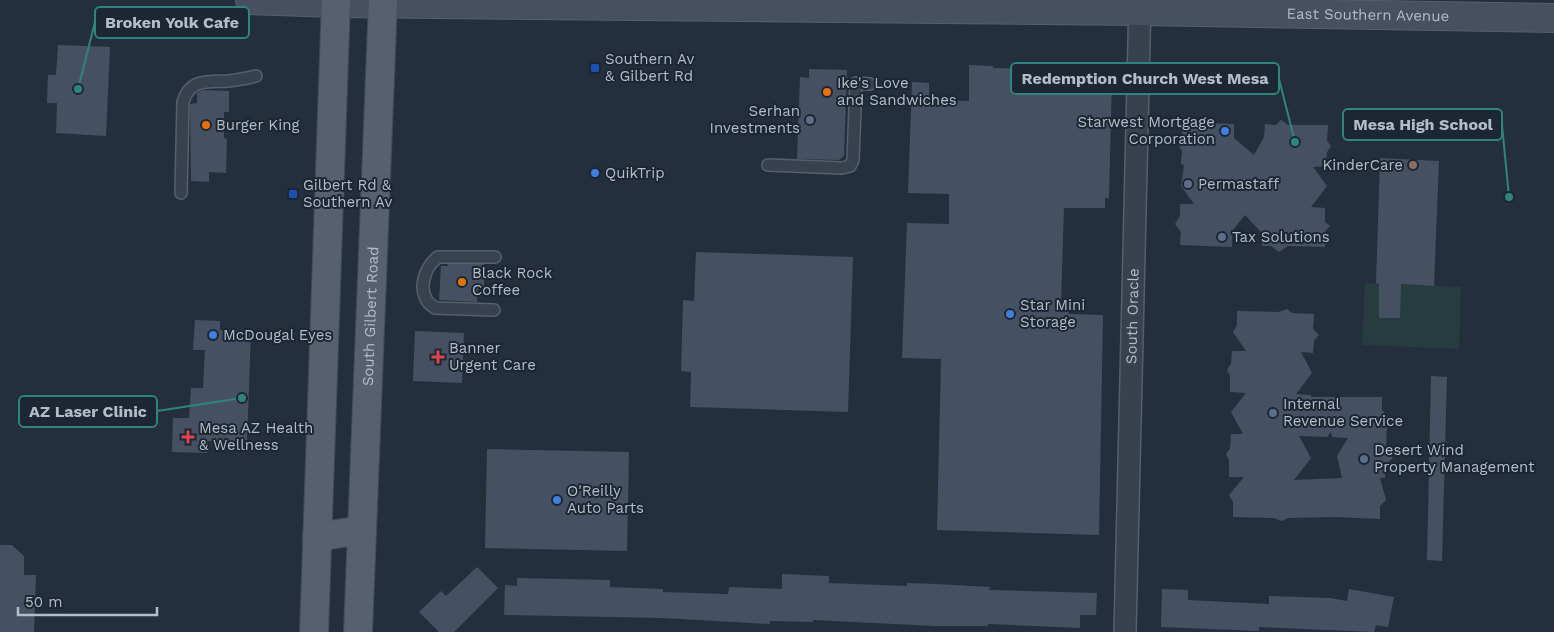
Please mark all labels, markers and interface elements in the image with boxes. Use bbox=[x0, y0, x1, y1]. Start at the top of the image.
street label: East Southern Avenue bbox=[1286, 4, 1449, 25]
callout: Broken Yolk Cafe bbox=[95, 7, 249, 38]
text: Broken Yolk Cafe bbox=[105, 13, 239, 32]
place label: Southern Av & Gilbert Rd bbox=[605, 50, 694, 85]
marker: Southern Av & Gilbert Rd bbox=[589, 62, 601, 74]
callout: Redemption Church West Mesa bbox=[1011, 63, 1279, 94]
text: Redemption Church West Mesa bbox=[1021, 69, 1269, 88]
place label: Ike's Love and Sandwiches bbox=[837, 74, 957, 109]
marker: Ike's Love and Sandwiches bbox=[821, 86, 833, 98]
place label: Serhan Investments bbox=[710, 102, 800, 137]
callout: Mesa High School bbox=[1343, 109, 1502, 140]
place label: Starwest Mortgage Corporation bbox=[1077, 113, 1215, 148]
marker: Serhan Investments bbox=[804, 114, 816, 126]
text: Mesa High School bbox=[1353, 115, 1494, 134]
place label: Burger King bbox=[216, 116, 299, 134]
marker: Burger King bbox=[200, 119, 212, 131]
marker: Starwest Mortgage Corporation bbox=[1219, 125, 1231, 137]
place label: KinderCare bbox=[1322, 156, 1403, 174]
marker: KinderCare bbox=[1407, 159, 1419, 171]
place label: QuikTrip bbox=[605, 164, 665, 182]
marker: QuikTrip bbox=[589, 167, 601, 179]
place label: Permastaff bbox=[1198, 175, 1279, 193]
place label: Gilbert Rd & Southern Av bbox=[303, 176, 392, 211]
marker: Permastaff bbox=[1182, 178, 1194, 190]
marker: Gilbert Rd & Southern Av bbox=[287, 188, 299, 200]
place label: Tax Solutions bbox=[1232, 228, 1330, 246]
marker: Tax Solutions bbox=[1216, 231, 1228, 243]
street label: South Gilbert Road bbox=[359, 246, 382, 387]
place label: Black Rock Coffee bbox=[472, 264, 553, 299]
street label: South Oracle bbox=[1122, 268, 1143, 364]
marker: Black Rock Coffee bbox=[456, 276, 468, 288]
place label: Star Mini Storage bbox=[1020, 296, 1085, 331]
marker: Star Mini Storage bbox=[1004, 308, 1016, 320]
place label: McDougal Eyes bbox=[223, 326, 332, 344]
marker: McDougal Eyes bbox=[207, 329, 219, 341]
place label: Banner Urgent Care bbox=[449, 339, 536, 374]
marker: Banner Urgent Care bbox=[431, 350, 445, 364]
place label: Internal Revenue Service bbox=[1283, 395, 1403, 430]
callout: AZ Laser Clinic bbox=[19, 396, 157, 427]
text: AZ Laser Clinic bbox=[29, 402, 147, 421]
marker: Internal Revenue Service bbox=[1267, 407, 1279, 419]
place label: Mesa AZ Health & Wellness bbox=[199, 419, 313, 454]
marker: Mesa AZ Health & Wellness bbox=[181, 430, 195, 444]
place label: Desert Wind Property Management bbox=[1374, 441, 1535, 476]
marker: Desert Wind Property Management bbox=[1358, 453, 1370, 465]
place label: O'Reilly Auto Parts bbox=[567, 482, 644, 517]
marker: O'Reilly Auto Parts bbox=[551, 494, 563, 506]
scale bar bbox=[18, 584, 156, 616]
text: 50 m bbox=[25, 593, 62, 611]

